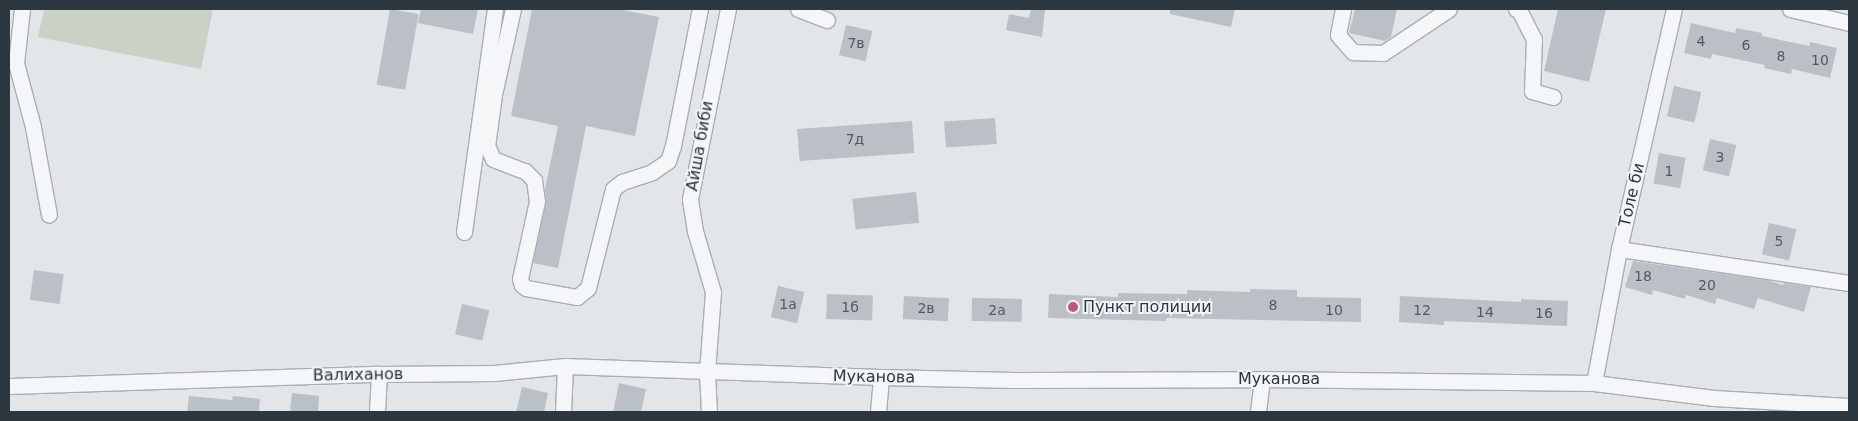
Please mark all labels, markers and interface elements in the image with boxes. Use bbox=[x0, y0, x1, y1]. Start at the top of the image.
house number: 4 bbox=[1697, 33, 1705, 49]
house number: 7в bbox=[847, 35, 865, 51]
house number: 6 bbox=[1742, 37, 1750, 53]
house number: 8 bbox=[1777, 48, 1785, 64]
house number: 10 bbox=[1811, 52, 1829, 68]
street label: Айша биби bbox=[683, 99, 717, 193]
house number: 7д bbox=[846, 131, 864, 147]
house number: 3 bbox=[1716, 149, 1724, 165]
street label: Толе би bbox=[1615, 161, 1649, 229]
house number: 1 bbox=[1665, 163, 1673, 179]
house number: 5 bbox=[1775, 233, 1783, 249]
house number: 18 bbox=[1634, 268, 1652, 284]
house number: 20 bbox=[1698, 277, 1716, 293]
house number: 1а bbox=[779, 296, 797, 312]
place label: Пункт полиции bbox=[1083, 297, 1212, 317]
house number: 8 bbox=[1269, 297, 1277, 313]
house number: 1б bbox=[841, 299, 859, 315]
house number: 2в bbox=[917, 300, 935, 316]
marker: Пункт полиции bbox=[1067, 301, 1079, 313]
house number: 2а bbox=[988, 302, 1006, 318]
house number: 10 bbox=[1325, 302, 1343, 318]
house number: 12 bbox=[1413, 302, 1431, 318]
house number: 14 bbox=[1476, 304, 1494, 320]
house number: 16 bbox=[1535, 305, 1553, 321]
street label: Валиханов bbox=[313, 365, 403, 385]
street label: Муканова bbox=[833, 367, 915, 387]
street label: Муканова bbox=[1238, 369, 1320, 389]

